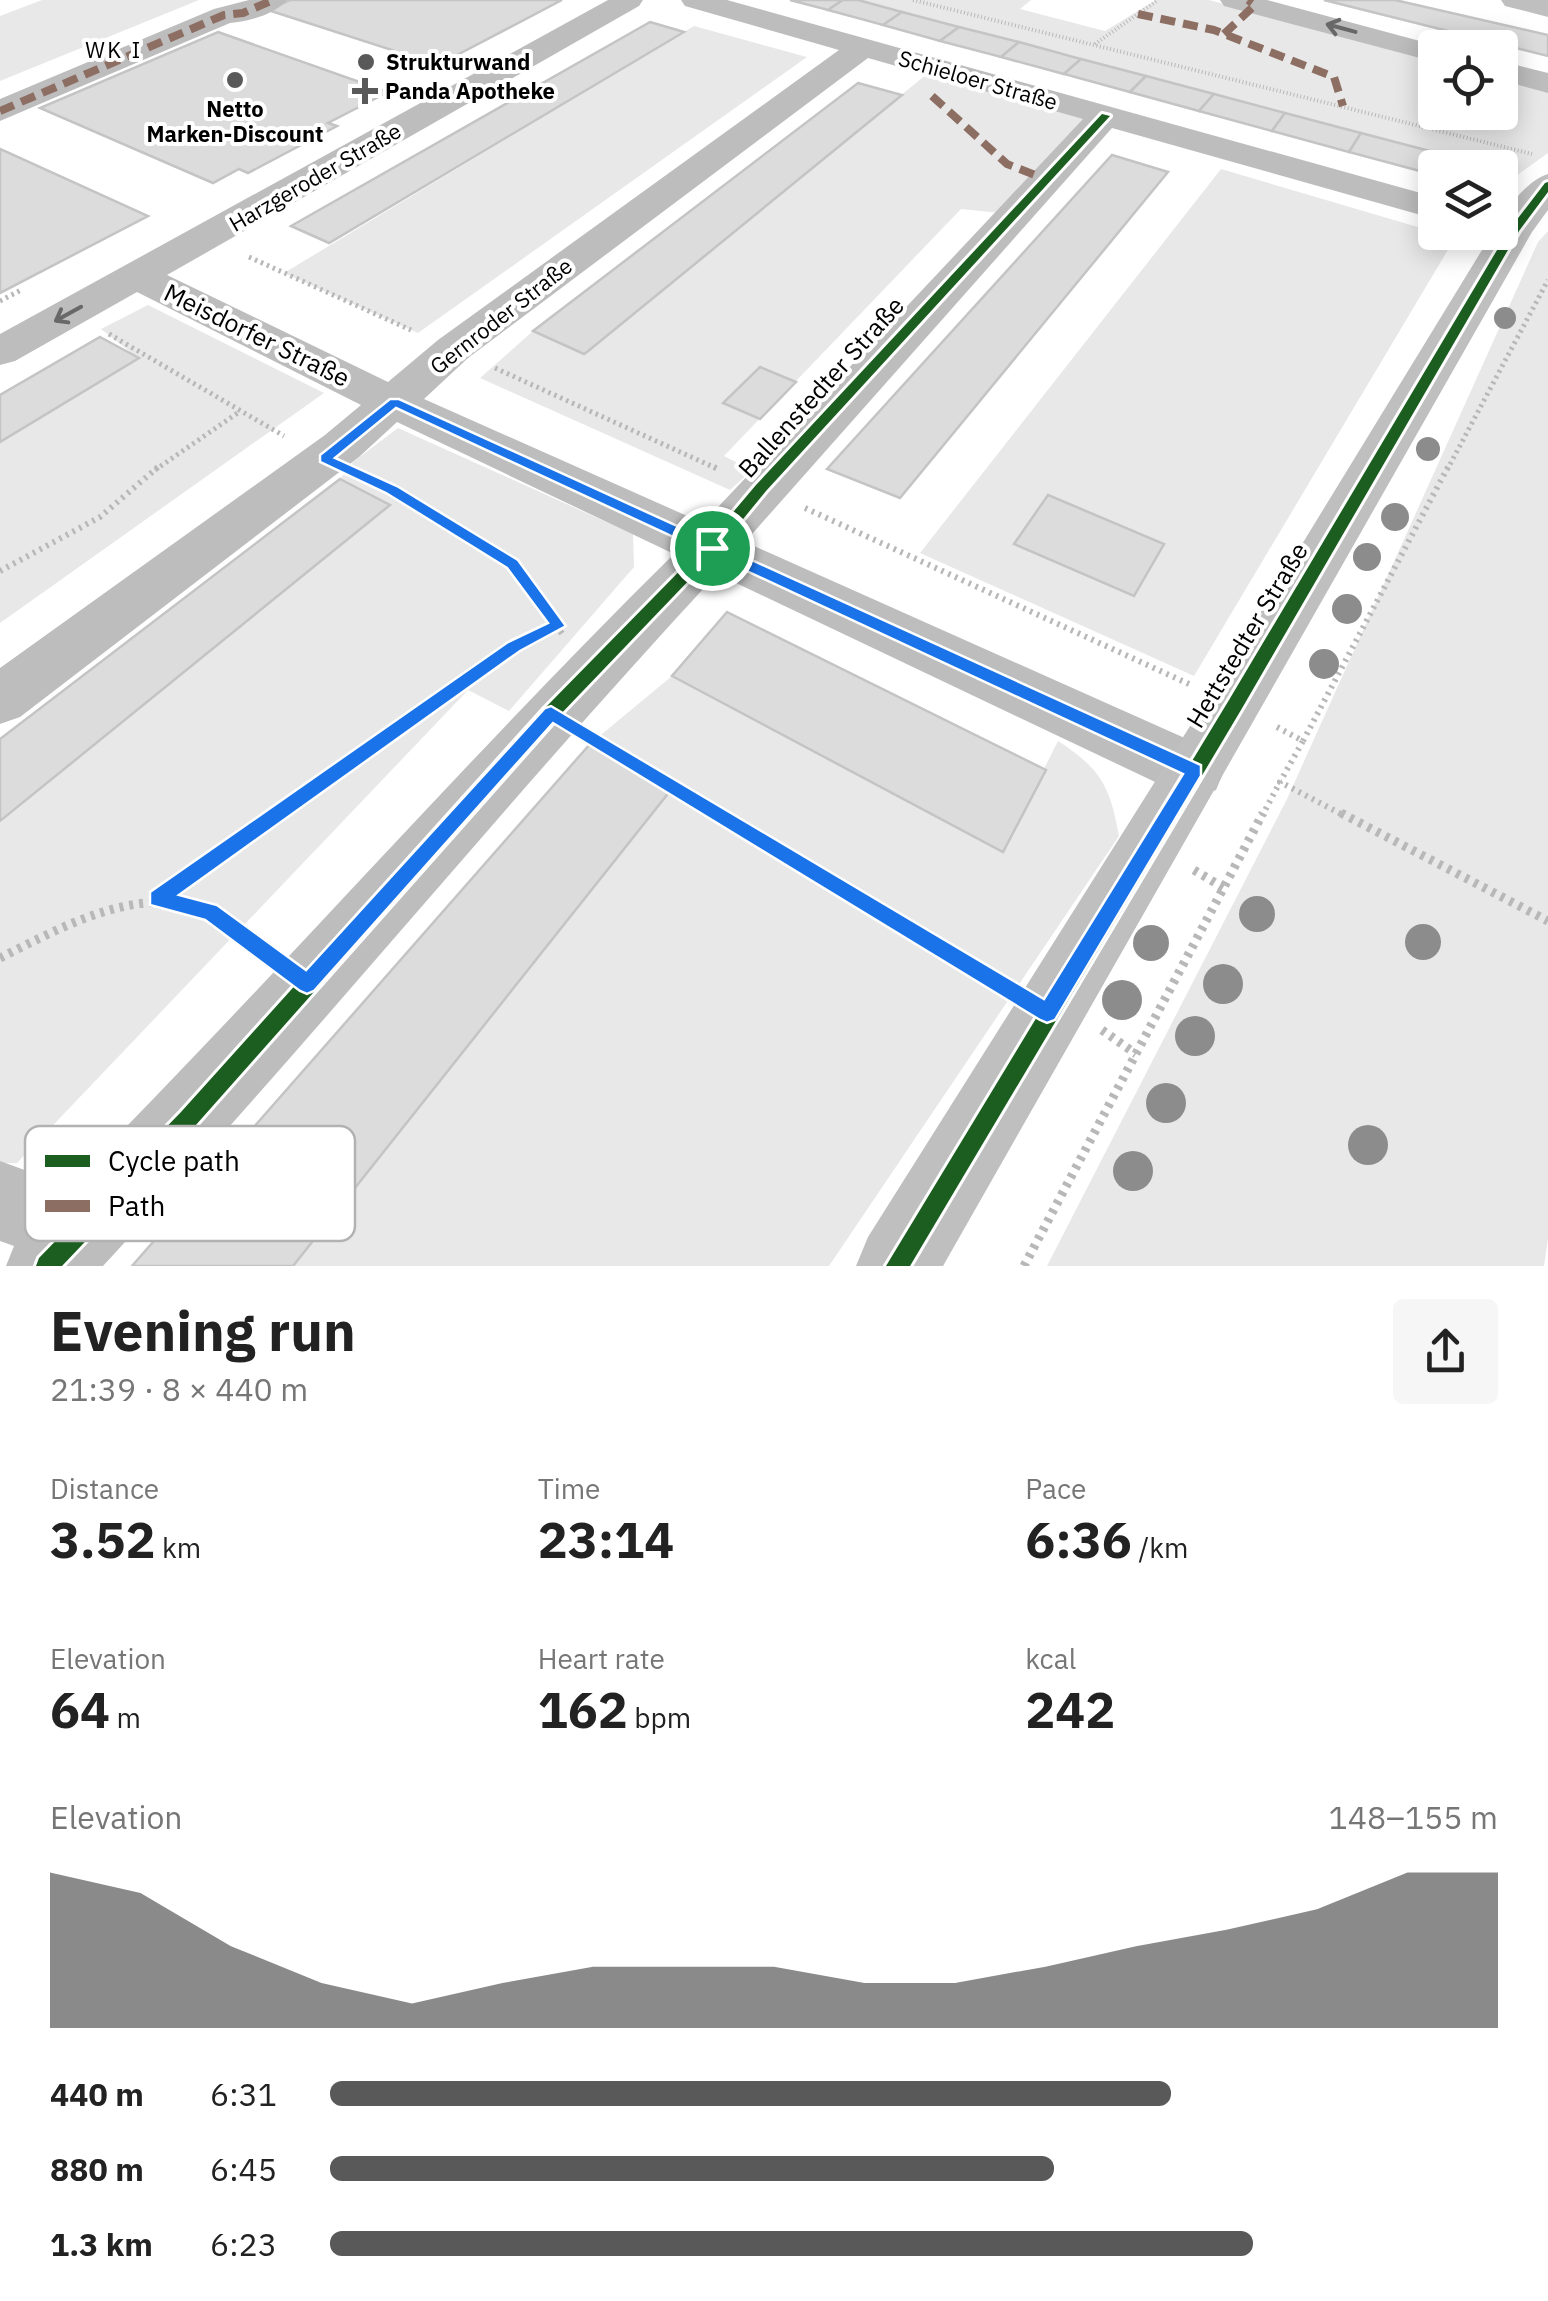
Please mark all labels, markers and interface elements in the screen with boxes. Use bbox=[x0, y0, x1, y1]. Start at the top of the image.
one-way arrow bbox=[1326, 18, 1358, 36]
map controls bbox=[1418, 30, 1518, 250]
button: locate bbox=[1418, 30, 1518, 130]
district label: WK I bbox=[85, 35, 143, 64]
street label: Schieloer Straße bbox=[895, 43, 1061, 116]
place label: Strukturwand bbox=[386, 47, 530, 76]
marker: Strukturwand bbox=[355, 51, 377, 73]
marker: Netto Marken-Discount bbox=[224, 69, 246, 91]
place label: Panda Apotheke bbox=[385, 76, 555, 105]
marker: Panda Apotheke bbox=[354, 80, 376, 102]
place label: Netto Marken-Discount bbox=[147, 94, 323, 148]
street label: Harzgeroder Straße bbox=[224, 116, 406, 238]
button: layers bbox=[1418, 150, 1518, 250]
street label: Gernroder Straße bbox=[424, 251, 578, 380]
street label: Meisdorfer Straße bbox=[159, 275, 355, 394]
street label: Ballenstedter Straße bbox=[730, 289, 911, 484]
one-way arrow bbox=[54, 305, 84, 325]
pin bbox=[670, 506, 755, 591]
icon: arrive bbox=[685, 521, 740, 576]
street label: Hettstedter Straße bbox=[1178, 536, 1315, 733]
legend bbox=[25, 1126, 355, 1241]
text: Cycle path bbox=[108, 1142, 240, 1179]
text: Path bbox=[108, 1187, 165, 1224]
text: Evening run bbox=[50, 1295, 356, 1366]
button: share bbox=[1393, 1299, 1498, 1404]
text: 21:39 · 8 × 440 m bbox=[50, 1368, 308, 1410]
text: Distance bbox=[50, 1470, 159, 1507]
text: Time bbox=[538, 1470, 601, 1507]
text: Pace bbox=[1025, 1470, 1086, 1507]
text: 3.52 bbox=[50, 1507, 156, 1572]
text: 23:14 bbox=[538, 1507, 674, 1572]
text: 6:36 bbox=[1025, 1507, 1132, 1572]
text: km bbox=[156, 1529, 201, 1566]
text: /km bbox=[1132, 1529, 1188, 1566]
text: Elevation bbox=[50, 1640, 166, 1677]
text: Heart rate bbox=[538, 1640, 665, 1677]
text: kcal bbox=[1025, 1640, 1076, 1677]
text: 64 bbox=[50, 1677, 110, 1742]
text: 162 bbox=[538, 1677, 628, 1742]
text: 242 bbox=[1025, 1677, 1115, 1742]
text: m bbox=[110, 1699, 141, 1736]
text: bpm bbox=[628, 1699, 691, 1736]
text: Elevation bbox=[50, 1796, 183, 1838]
text: 148–155 m bbox=[1328, 1796, 1498, 1838]
text: 440 m bbox=[50, 2073, 144, 2115]
text: 6:31 bbox=[210, 2073, 277, 2115]
text: 880 m bbox=[50, 2148, 144, 2190]
text: 6:45 bbox=[210, 2148, 277, 2190]
text: 1.3 km bbox=[50, 2223, 153, 2265]
text: 6:23 bbox=[210, 2223, 277, 2265]

